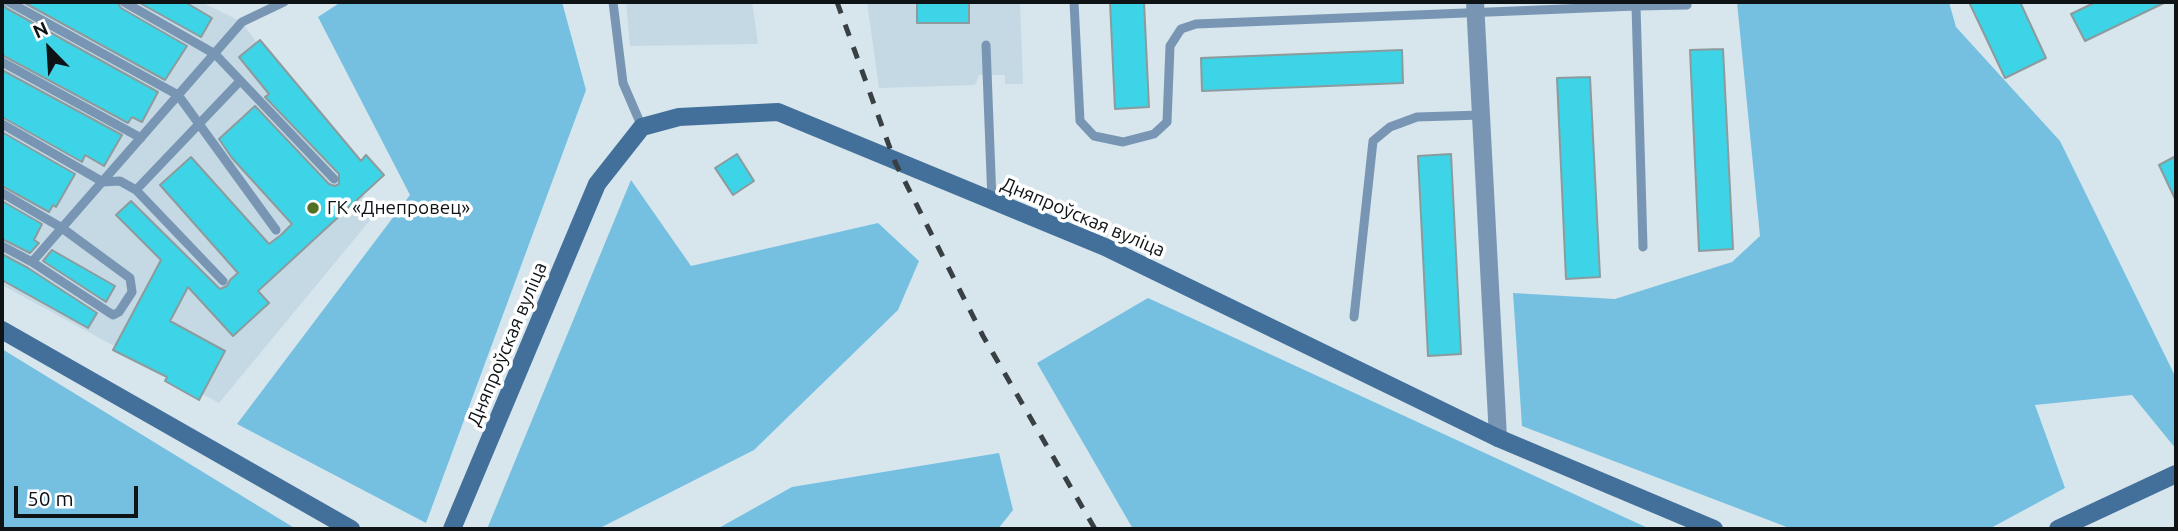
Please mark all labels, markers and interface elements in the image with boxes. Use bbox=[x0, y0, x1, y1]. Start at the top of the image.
north arrow bbox=[14, 14, 84, 84]
text: N bbox=[30, 17, 51, 43]
street label: Дняпроўская вуліца bbox=[998, 172, 1168, 262]
place label: ГК «Днепровец» bbox=[327, 197, 470, 219]
marker: ГК «Днепровец» bbox=[305, 200, 321, 216]
street label: Дняпроўская вуліца bbox=[462, 259, 552, 429]
scale bar bbox=[18, 472, 142, 516]
text: 50 m bbox=[27, 486, 74, 510]

